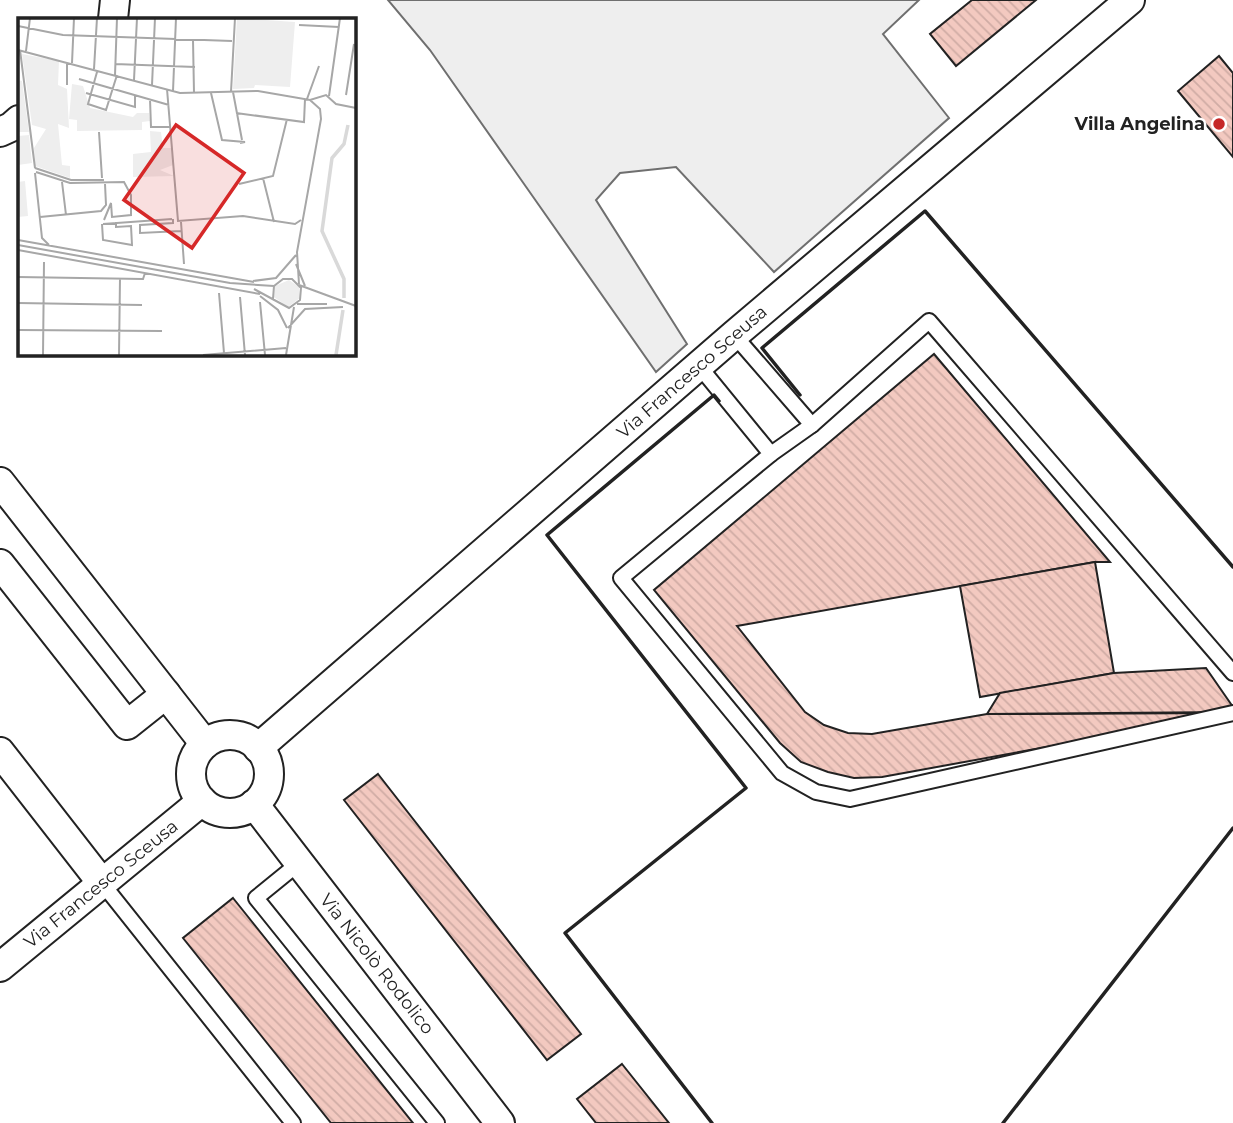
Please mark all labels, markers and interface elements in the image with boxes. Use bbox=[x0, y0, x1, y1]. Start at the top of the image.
inset map bbox=[18, 18, 355, 355]
place label: Villa Angelina bbox=[1074, 113, 1205, 135]
marker: Villa Angelina bbox=[1211, 116, 1227, 132]
street label: Via Francesco Sceusa bbox=[612, 301, 772, 443]
street label: Via Francesco Sceusa bbox=[19, 815, 183, 953]
street label: Via Nicolò Rodolico bbox=[315, 889, 439, 1039]

